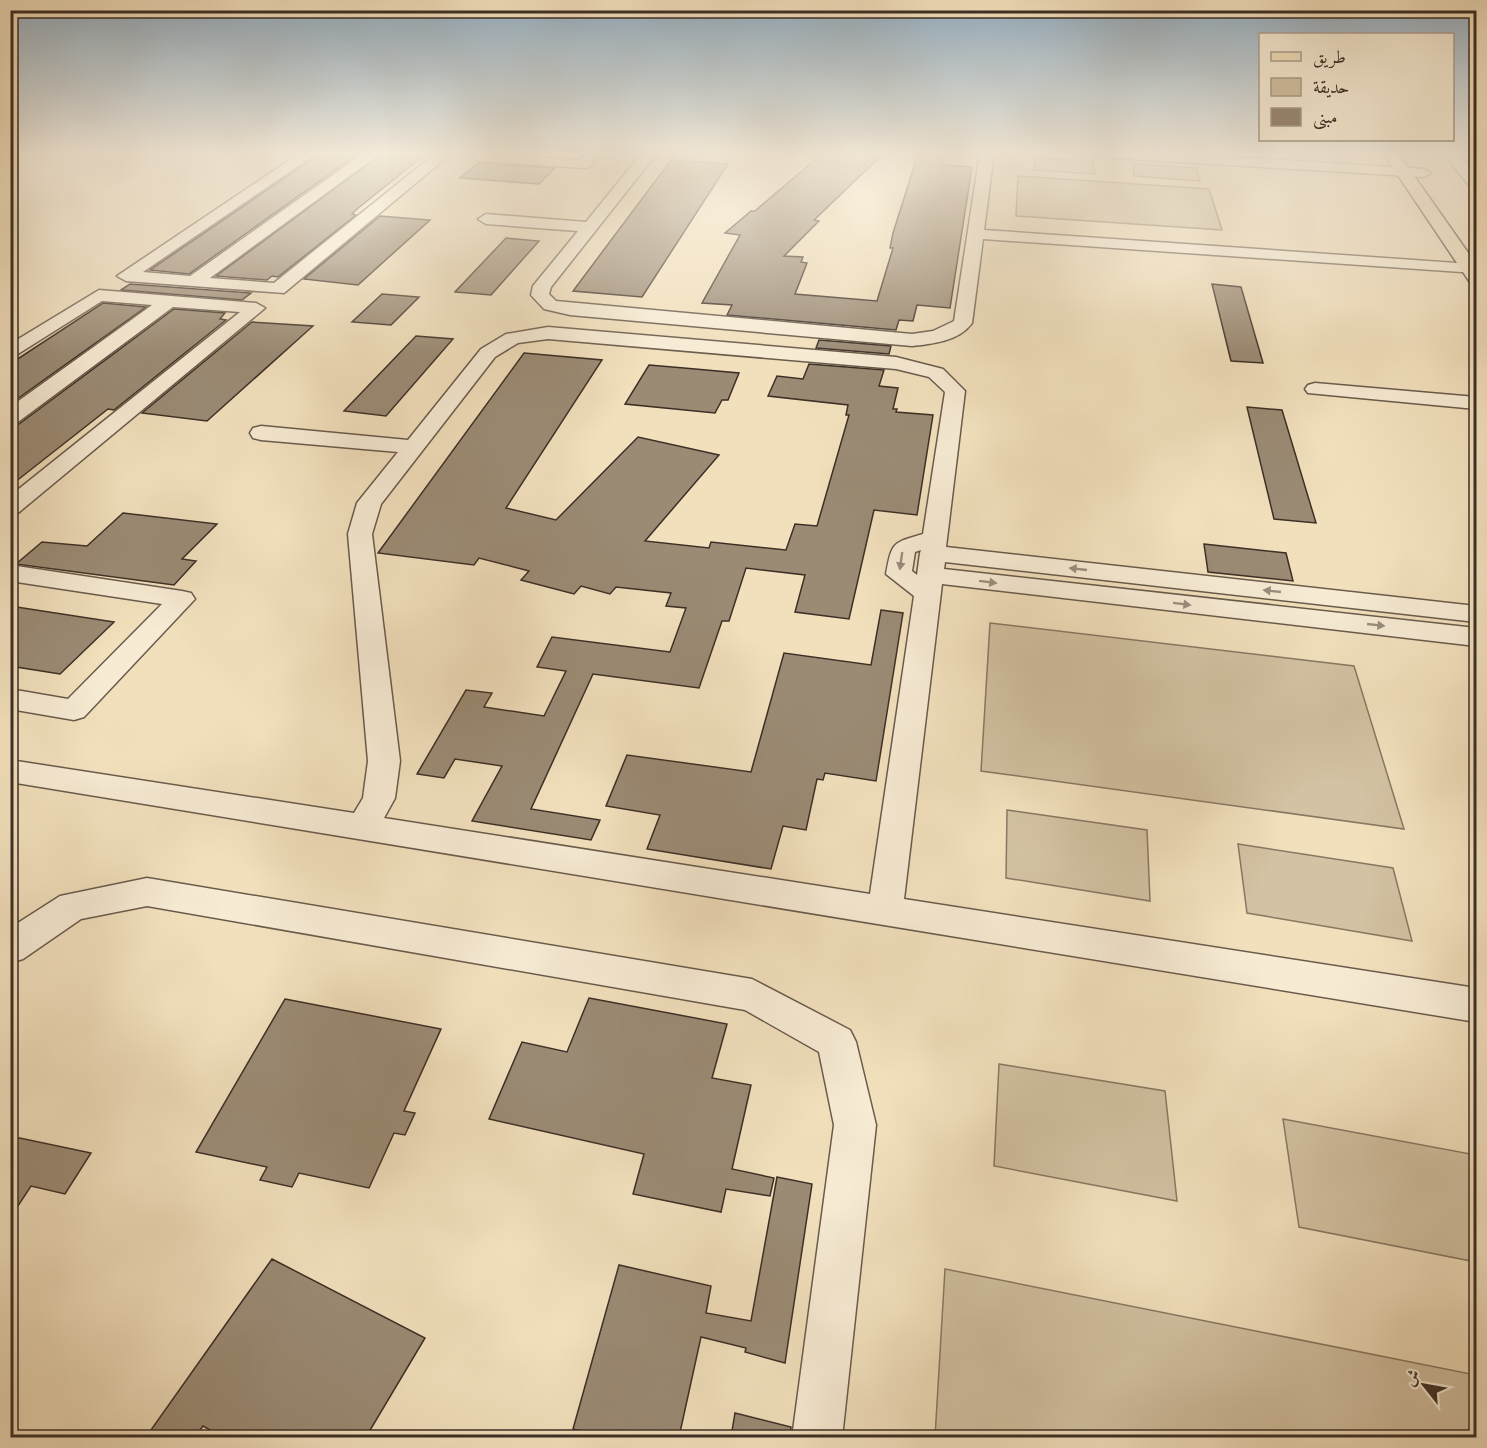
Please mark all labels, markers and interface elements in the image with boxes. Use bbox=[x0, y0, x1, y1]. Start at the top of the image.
legend bbox=[1259, 33, 1454, 141]
text: طريق bbox=[1313, 43, 1346, 70]
text: حديقة bbox=[1313, 73, 1349, 100]
text: مبنى bbox=[1313, 103, 1338, 130]
one-way arrow bbox=[896, 552, 905, 571]
one-way arrow bbox=[1069, 565, 1088, 574]
one-way arrow bbox=[979, 577, 998, 586]
one-way arrow bbox=[1263, 586, 1282, 596]
one-way arrow bbox=[1173, 599, 1192, 609]
one-way arrow bbox=[1366, 621, 1385, 630]
north arrow bbox=[1394, 1355, 1454, 1415]
text: ش bbox=[1397, 1364, 1426, 1390]

